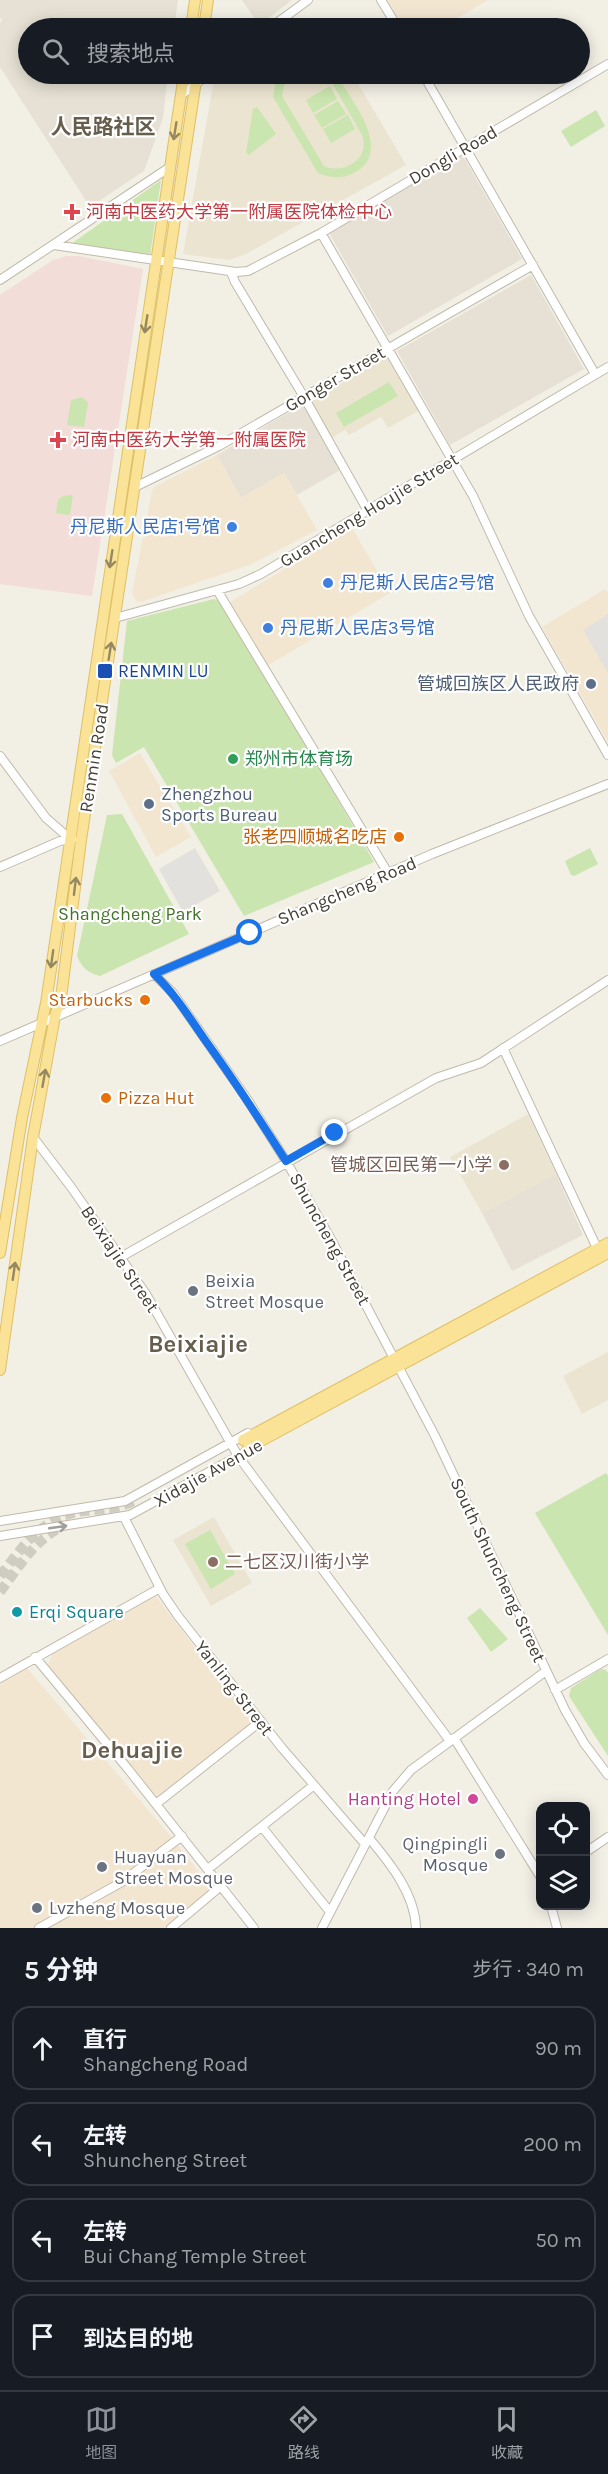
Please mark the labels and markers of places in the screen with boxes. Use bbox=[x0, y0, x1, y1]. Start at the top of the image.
place label: 河南中医药大学第一附属医院体检中心 bbox=[86, 201, 392, 223]
marker: 河南中医药大学第一附属医院体检中心 bbox=[63, 203, 81, 221]
place label: 河南中医药大学第一附属医院 bbox=[72, 429, 306, 451]
marker: 河南中医药大学第一附属医院 bbox=[49, 431, 67, 449]
place label: 丹尼斯人民店1号馆 bbox=[70, 516, 220, 538]
marker: 丹尼斯人民店1号馆 bbox=[225, 520, 239, 534]
place label: 丹尼斯人民店2号馆 bbox=[340, 572, 494, 594]
marker: 丹尼斯人民店2号馆 bbox=[321, 576, 335, 590]
place label: 丹尼斯人民店3号馆 bbox=[280, 617, 435, 639]
marker: 丹尼斯人民店3号馆 bbox=[261, 621, 275, 635]
place label: RENMIN LU bbox=[118, 660, 209, 682]
marker: RENMIN LU bbox=[96, 662, 114, 680]
place label: 管城回族区人民政府 bbox=[417, 673, 579, 695]
marker: 管城回族区人民政府 bbox=[584, 677, 598, 691]
place label: 郑州市体育场 bbox=[245, 748, 353, 770]
marker: 郑州市体育场 bbox=[226, 752, 240, 766]
place label: Zhengzhou Sports Bureau bbox=[161, 783, 278, 826]
marker: Zhengzhou Sports Bureau bbox=[142, 797, 156, 811]
place label: 张老四顺城名吃店 bbox=[243, 826, 387, 848]
marker: 张老四顺城名吃店 bbox=[392, 830, 406, 844]
place label: Starbucks bbox=[48, 989, 133, 1011]
marker: Starbucks bbox=[138, 993, 152, 1007]
place label: Pizza Hut bbox=[118, 1087, 195, 1109]
marker: Pizza Hut bbox=[99, 1091, 113, 1105]
place label: 管城区回民第一小学 bbox=[330, 1154, 492, 1176]
marker: 管城区回民第一小学 bbox=[497, 1158, 511, 1172]
place label: Beixia Street Mosque bbox=[205, 1270, 324, 1313]
marker: Beixia Street Mosque bbox=[186, 1284, 200, 1298]
place label: 二七区汉川街小学 bbox=[225, 1551, 369, 1573]
marker: 二七区汉川街小学 bbox=[206, 1555, 220, 1569]
place label: Erqi Square bbox=[29, 1601, 124, 1623]
marker: Erqi Square bbox=[10, 1605, 24, 1619]
place label: Hanting Hotel bbox=[348, 1788, 461, 1810]
marker: Hanting Hotel bbox=[466, 1792, 480, 1806]
place label: Qingpingli Mosque bbox=[403, 1833, 488, 1876]
place label: Huayuan Street Mosque bbox=[114, 1846, 233, 1889]
marker: Qingpingli Mosque bbox=[493, 1847, 507, 1861]
marker: Huayuan Street Mosque bbox=[95, 1860, 109, 1874]
place label: Lvzheng Mosque bbox=[49, 1897, 185, 1919]
marker: Lvzheng Mosque bbox=[30, 1901, 44, 1915]

